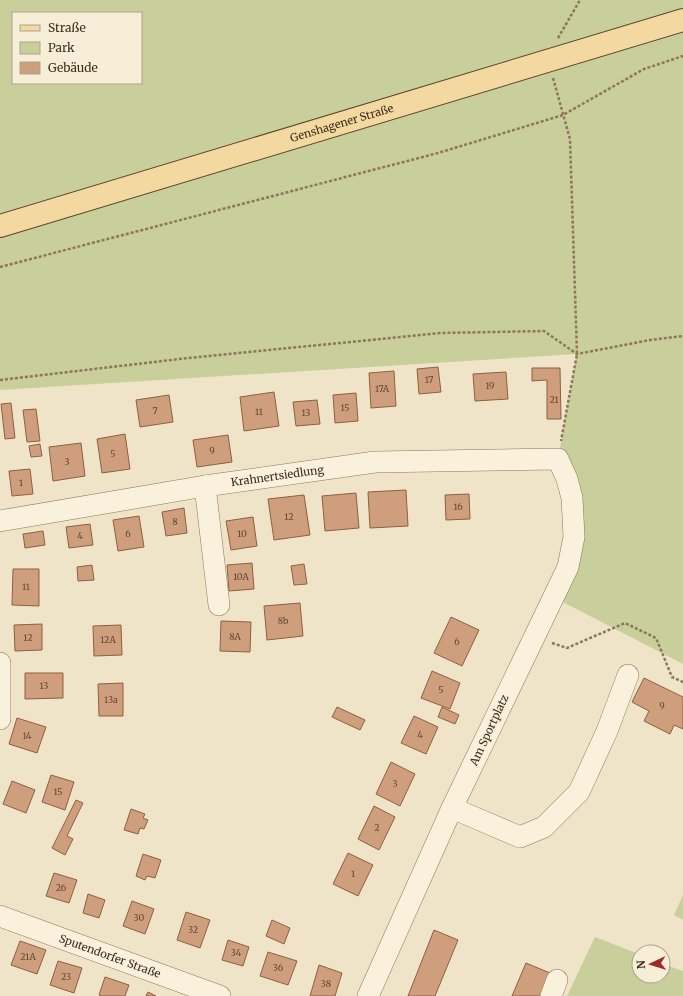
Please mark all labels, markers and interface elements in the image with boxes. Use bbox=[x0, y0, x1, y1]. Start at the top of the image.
legend bbox=[12, 12, 142, 84]
text: Straße bbox=[48, 20, 86, 35]
text: Park bbox=[48, 40, 75, 55]
text: Gebäude bbox=[48, 60, 98, 75]
street label: Genshagener Straße bbox=[288, 101, 395, 145]
house number: 17 bbox=[425, 374, 433, 385]
house number: 19 bbox=[485, 380, 495, 391]
house number: 17A bbox=[375, 383, 390, 394]
house number: 21 bbox=[549, 394, 559, 405]
house number: 15 bbox=[340, 402, 350, 413]
house number: 7 bbox=[152, 405, 158, 416]
house number: 11 bbox=[255, 406, 263, 417]
house number: 13 bbox=[302, 407, 310, 418]
house number: 9 bbox=[209, 445, 215, 456]
house number: 5 bbox=[110, 448, 116, 459]
house number: 3 bbox=[64, 456, 70, 467]
street label: Krahnertsiedlung bbox=[230, 462, 325, 489]
house number: 1 bbox=[19, 477, 23, 488]
house number: 16 bbox=[453, 501, 463, 512]
house number: 12 bbox=[284, 511, 294, 522]
house number: 8 bbox=[172, 516, 178, 527]
house number: 6 bbox=[125, 528, 131, 539]
house number: 10 bbox=[237, 528, 247, 539]
house number: 4 bbox=[77, 530, 83, 541]
house number: 10A bbox=[233, 571, 249, 582]
house number: 11 bbox=[22, 581, 30, 592]
house number: 8b bbox=[278, 615, 289, 626]
house number: 8A bbox=[229, 631, 242, 642]
house number: 12 bbox=[23, 632, 33, 643]
house number: 12A bbox=[100, 634, 117, 645]
house number: 6 bbox=[454, 636, 460, 647]
house number: 13 bbox=[40, 680, 48, 691]
house number: 5 bbox=[438, 684, 444, 695]
street label: Am Sportplatz bbox=[466, 692, 512, 769]
house number: 13a bbox=[104, 694, 118, 705]
house number: 9 bbox=[659, 700, 665, 711]
house number: 4 bbox=[417, 729, 423, 740]
house number: 14 bbox=[22, 730, 32, 741]
house number: 3 bbox=[392, 778, 398, 789]
house number: 15 bbox=[53, 786, 63, 797]
house number: 2 bbox=[374, 822, 380, 833]
house number: 1 bbox=[351, 868, 355, 879]
house number: 26 bbox=[56, 882, 67, 893]
house number: 30 bbox=[134, 912, 145, 923]
house number: 32 bbox=[188, 924, 198, 935]
street label: Sputendorfer Straße bbox=[57, 931, 163, 981]
north arrow bbox=[631, 944, 671, 984]
house number: 34 bbox=[231, 947, 242, 958]
house number: 21A bbox=[20, 951, 36, 962]
text: N bbox=[634, 960, 648, 970]
house number: 36 bbox=[273, 962, 284, 973]
house number: 23 bbox=[61, 971, 71, 982]
house number: 38 bbox=[321, 978, 331, 989]

